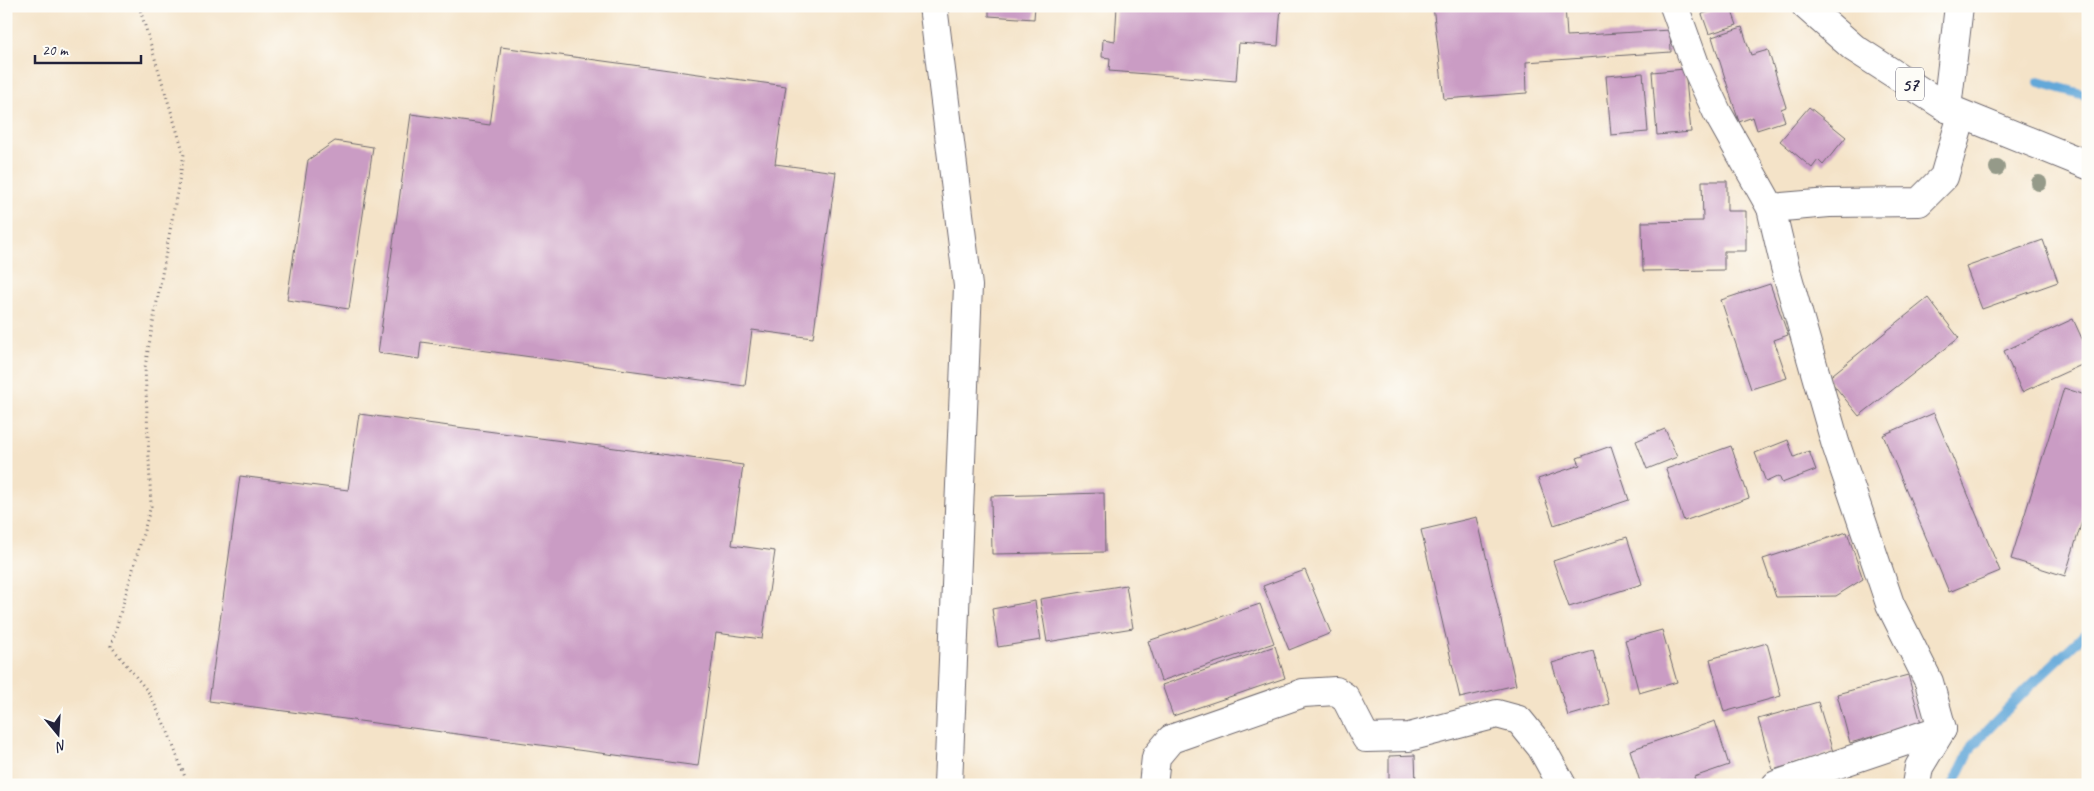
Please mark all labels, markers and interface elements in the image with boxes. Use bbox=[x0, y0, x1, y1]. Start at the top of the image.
scale bar bbox=[35, 32, 141, 64]
text: 20 m bbox=[42, 41, 69, 60]
road number: 57 bbox=[1896, 68, 1924, 100]
north arrow bbox=[32, 708, 82, 758]
text: N bbox=[53, 736, 69, 756]

